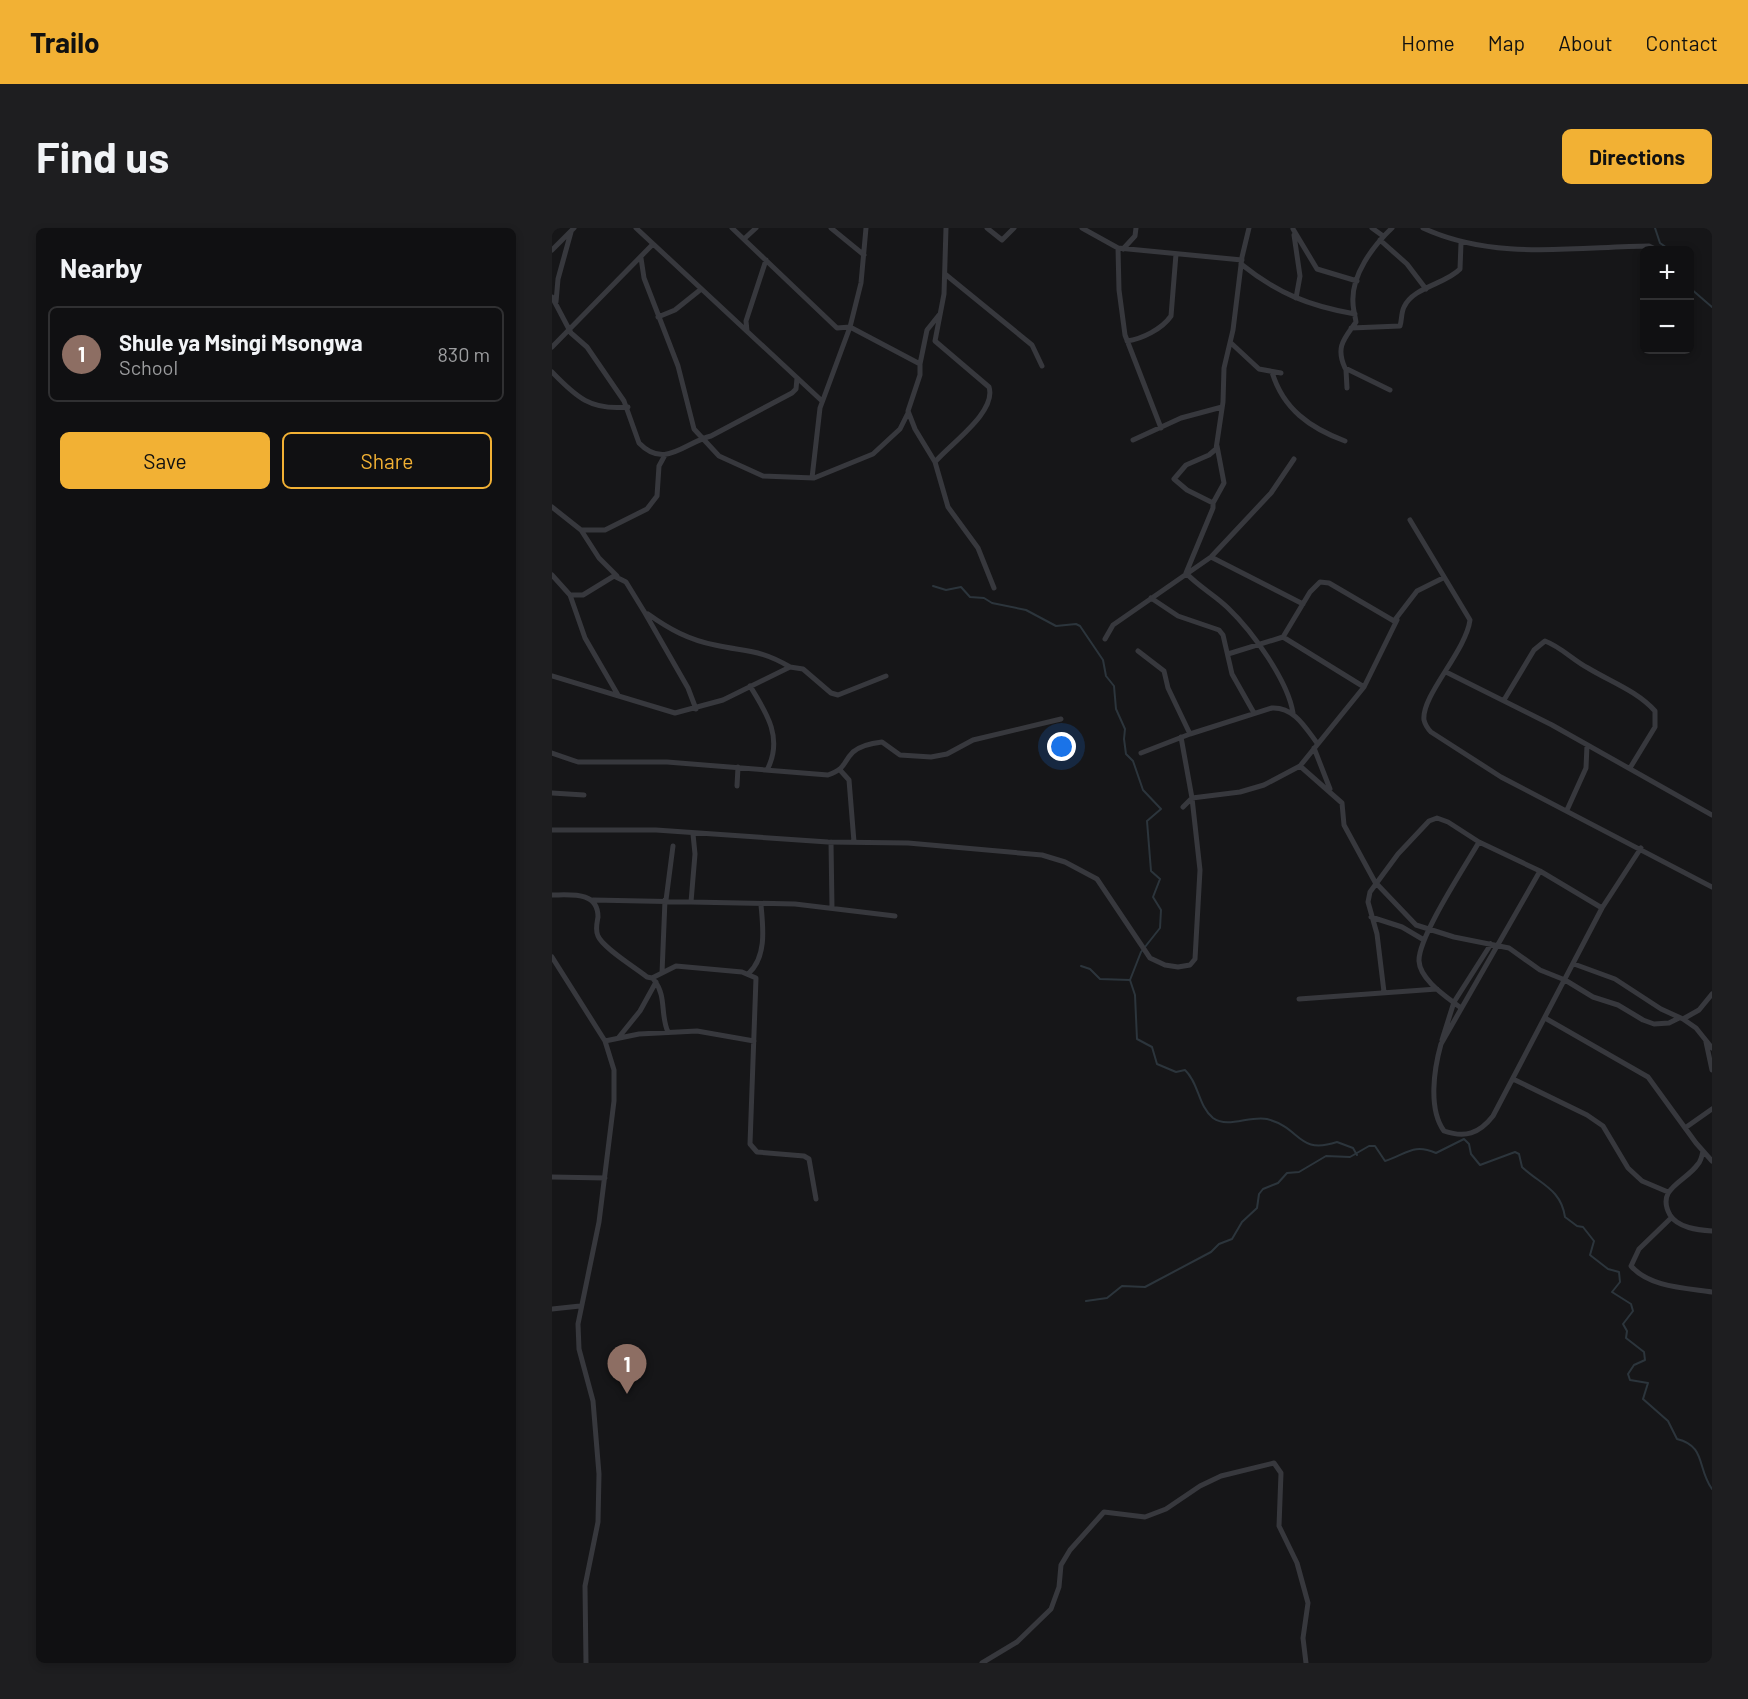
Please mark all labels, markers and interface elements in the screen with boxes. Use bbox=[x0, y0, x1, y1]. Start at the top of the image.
text: Trailo bbox=[30, 25, 100, 59]
text: Home bbox=[1401, 30, 1455, 55]
text: Map bbox=[1488, 30, 1525, 55]
text: About bbox=[1558, 30, 1613, 55]
text: Contact bbox=[1646, 30, 1718, 55]
button: Directions bbox=[1562, 129, 1712, 184]
text: Find us bbox=[36, 131, 169, 181]
map controls bbox=[1640, 246, 1694, 354]
button: + bbox=[1640, 246, 1694, 300]
text: Nearby bbox=[60, 252, 142, 283]
button: − bbox=[1640, 300, 1694, 354]
text: Shule ya Msingi Msongwa bbox=[119, 329, 363, 355]
text: 1 bbox=[78, 342, 85, 366]
text: 830 m bbox=[437, 342, 490, 366]
text: School bbox=[119, 355, 178, 379]
button: Save bbox=[60, 432, 270, 489]
button: Share bbox=[282, 432, 492, 489]
your location bbox=[1047, 732, 1076, 761]
pin: 1 bbox=[608, 1344, 646, 1394]

